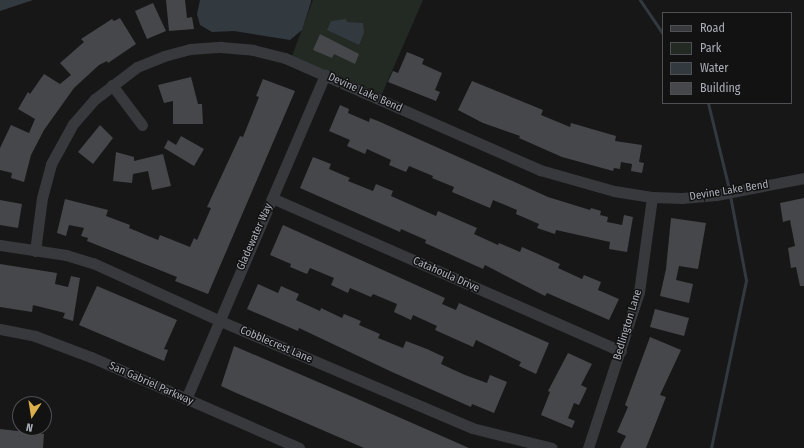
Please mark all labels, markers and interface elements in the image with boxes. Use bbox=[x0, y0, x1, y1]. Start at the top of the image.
legend bbox=[662, 12, 792, 104]
text: Road bbox=[700, 21, 725, 35]
text: Park bbox=[700, 41, 721, 55]
text: Water bbox=[700, 61, 728, 75]
street label: Devine Lake Bend bbox=[326, 71, 404, 115]
text: Building bbox=[700, 81, 740, 95]
street label: Devine Lake Bend bbox=[689, 178, 769, 204]
street label: Gladewater Way bbox=[234, 202, 276, 272]
street label: Catahoula Drive bbox=[411, 254, 481, 296]
street label: Bedlington Lane bbox=[611, 288, 645, 362]
street label: Cobblecrest Lane bbox=[238, 324, 314, 366]
street label: San Gabriel Parkway bbox=[107, 359, 195, 409]
north arrow bbox=[12, 396, 52, 436]
text: N bbox=[25, 420, 34, 434]

